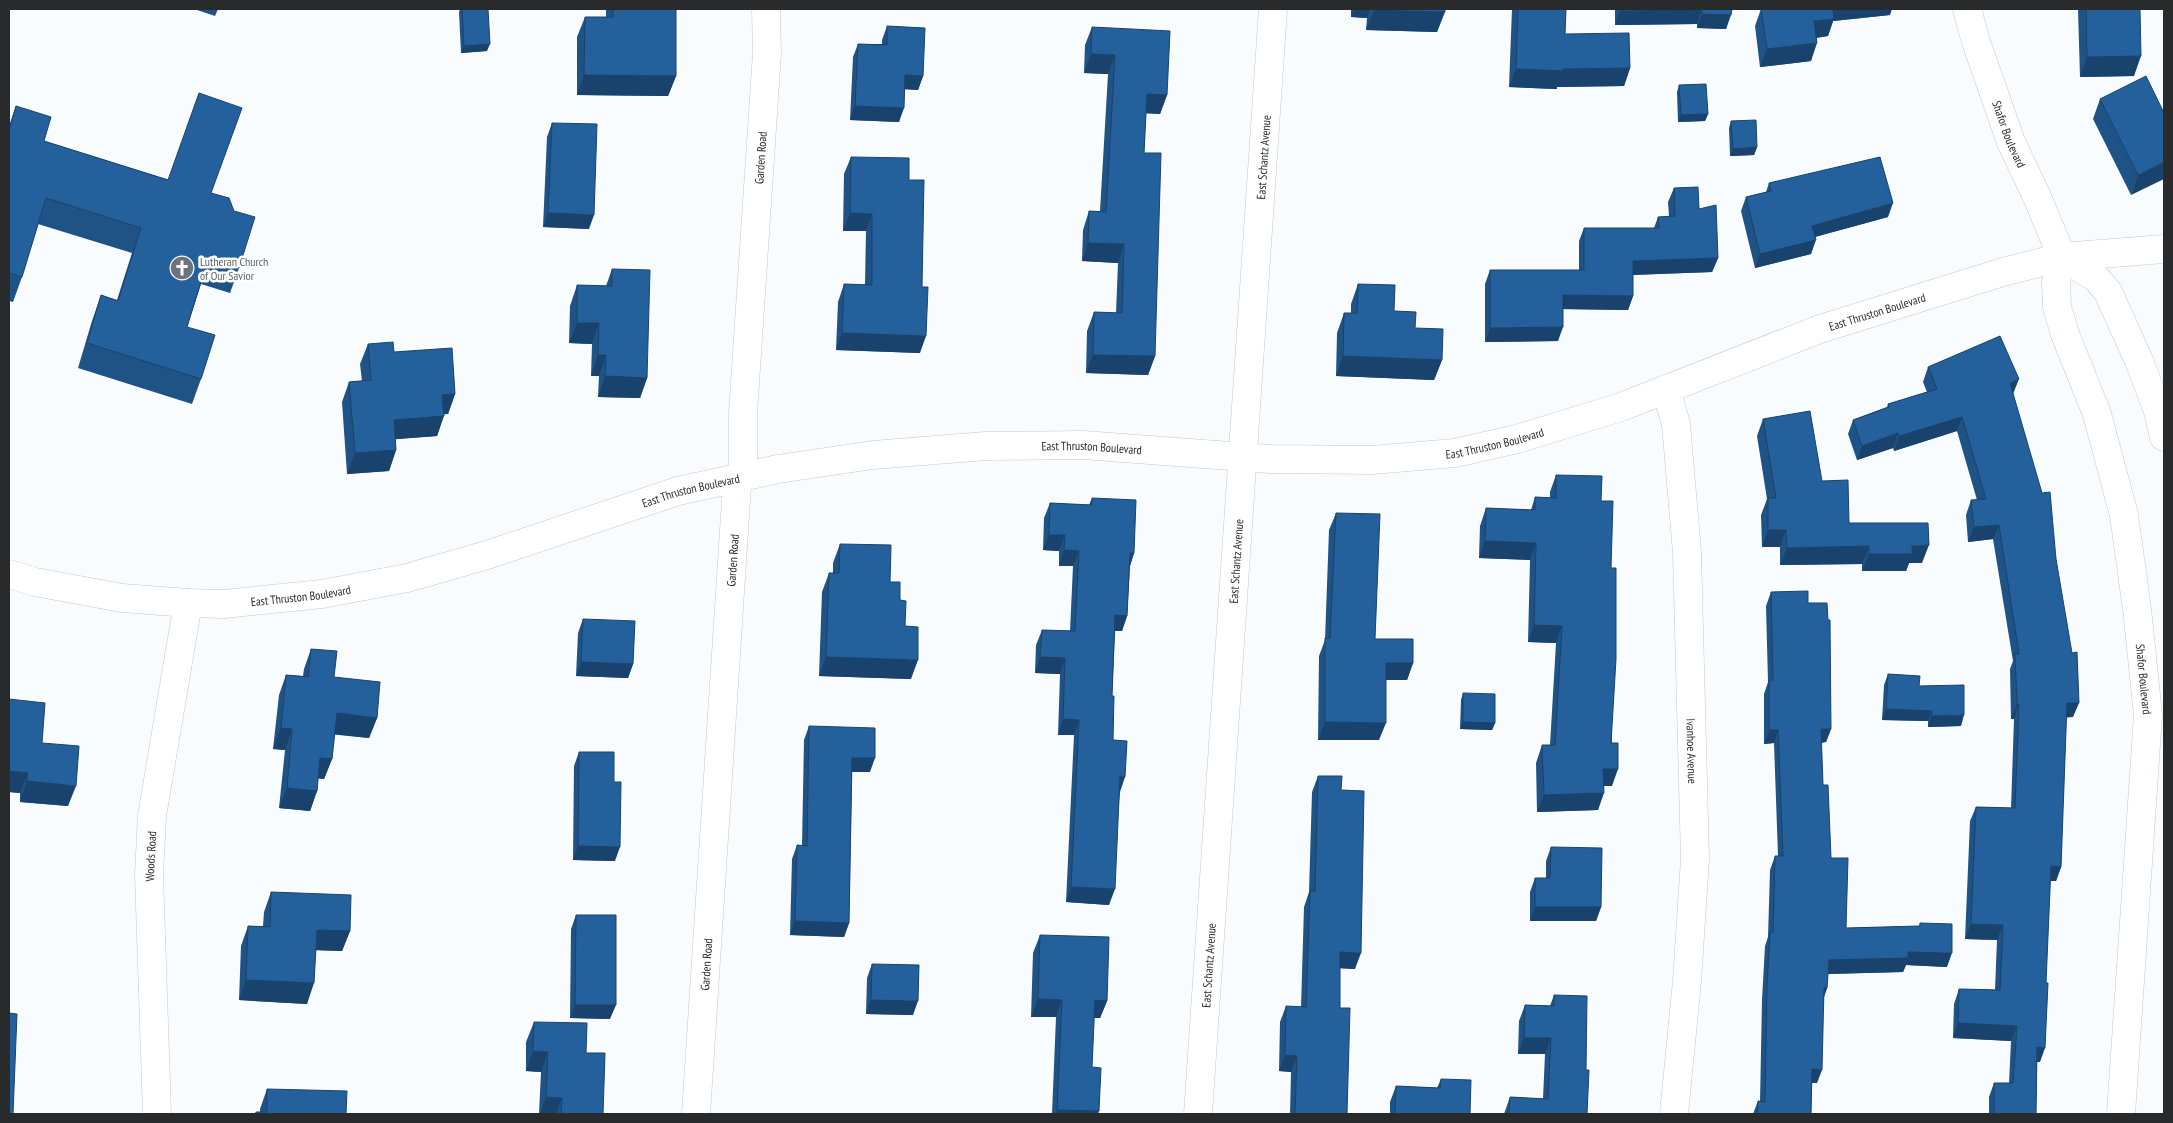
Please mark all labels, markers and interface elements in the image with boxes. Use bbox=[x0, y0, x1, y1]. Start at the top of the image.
street label: Shafor Boulevard bbox=[1990, 98, 2029, 170]
street label: East Schantz Avenue bbox=[1253, 114, 1273, 200]
street label: Garden Road bbox=[751, 131, 769, 184]
place label: Lutheran Church of Our Savior bbox=[200, 254, 268, 283]
church icon: Lutheran Church of Our Savior bbox=[169, 255, 195, 281]
street label: East Thruston Boulevard bbox=[1827, 289, 1927, 333]
street label: East Thruston Boulevard bbox=[1445, 424, 1546, 461]
street label: East Thruston Boulevard bbox=[1041, 437, 1142, 457]
street label: East Thruston Boulevard bbox=[640, 470, 741, 510]
street label: East Schantz Avenue bbox=[1225, 518, 1246, 604]
street label: Garden Road bbox=[723, 533, 741, 587]
street label: East Thruston Boulevard bbox=[250, 581, 352, 609]
street label: Shafor Boulevard bbox=[2133, 643, 2155, 715]
street label: Ivanhoe Avenue bbox=[1684, 718, 1701, 784]
street label: Woods Road bbox=[141, 831, 159, 882]
street label: East Schantz Avenue bbox=[1198, 923, 1218, 1008]
street label: Garden Road bbox=[697, 938, 715, 991]

